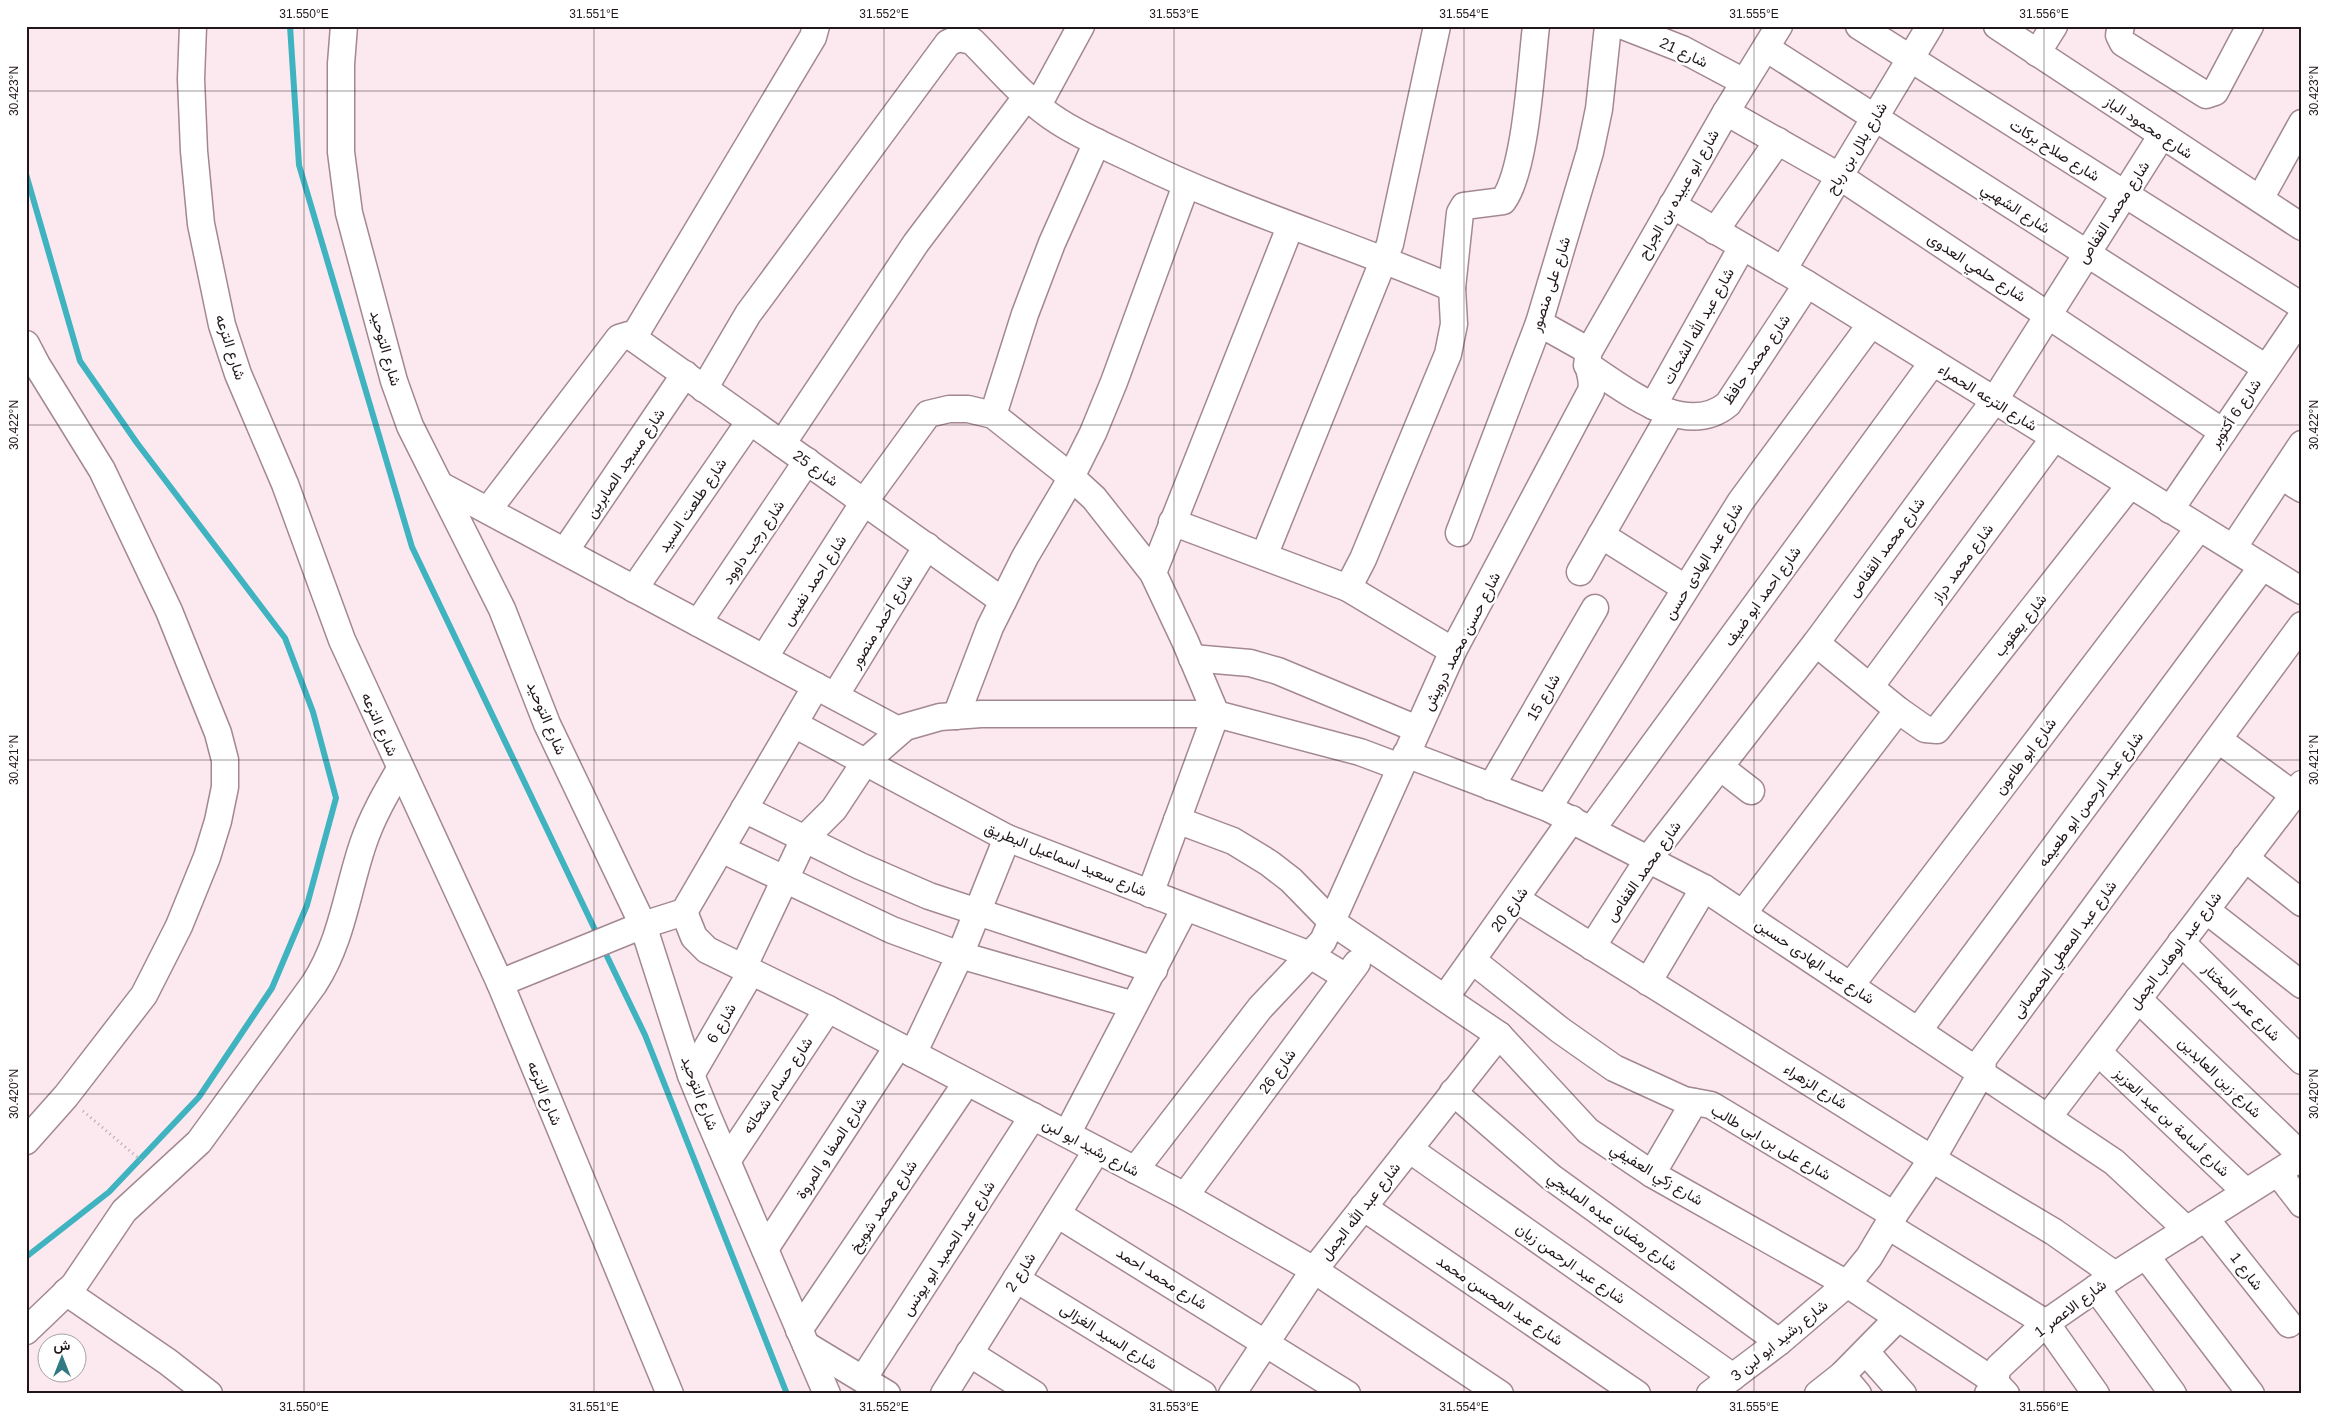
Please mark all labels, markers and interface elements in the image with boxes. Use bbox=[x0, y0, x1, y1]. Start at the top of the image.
text: 31.550°E bbox=[279, 7, 329, 21]
text: 31.551°E bbox=[569, 7, 619, 21]
text: 31.552°E bbox=[859, 7, 909, 21]
text: 31.553°E bbox=[1149, 7, 1199, 21]
text: 31.554°E bbox=[1439, 7, 1489, 21]
text: 31.555°E bbox=[1729, 7, 1779, 21]
text: 31.556°E bbox=[2019, 7, 2069, 21]
street label: شارع 21 bbox=[1656, 34, 1711, 73]
text: 30.423°N bbox=[7, 66, 21, 116]
text: 30.423°N bbox=[2307, 66, 2321, 116]
street label: شارع محمود الباز bbox=[2099, 92, 2196, 164]
street label: شارع بلال بن رباح bbox=[1822, 99, 1893, 199]
street label: شارع صلاح بركات bbox=[2005, 116, 2103, 187]
street label: شارع ابو عبيده بن الجراح bbox=[1634, 126, 1725, 263]
street label: شارع محمد القفاص bbox=[2074, 157, 2155, 268]
street label: شارع الشهبي bbox=[1976, 179, 2054, 241]
street label: شارع حلمي العدوى bbox=[1922, 229, 2029, 309]
street label: شارع على منصور bbox=[1526, 234, 1576, 335]
street label: شارع عبد الله الشحات bbox=[1659, 265, 1740, 389]
street label: شارع التوحيد bbox=[364, 308, 405, 389]
street label: شارع محمد حافظ bbox=[1719, 311, 1796, 409]
street label: شارع الترعه bbox=[210, 312, 250, 383]
street label: شارع الترعه الحمراء bbox=[1934, 360, 2040, 437]
street label: شارع 6 أكتوبر bbox=[2205, 375, 2267, 453]
text: 30.422°N bbox=[7, 400, 21, 450]
text: 30.422°N bbox=[2307, 400, 2321, 450]
street label: شارع مسجد الصابرين bbox=[582, 405, 670, 523]
street label: شارع 25 bbox=[789, 446, 842, 492]
street label: شارع طلعت السيد bbox=[654, 455, 732, 557]
street label: شارع محمد القفاص bbox=[1844, 494, 1930, 602]
street label: شارع رجب داوود bbox=[719, 497, 790, 589]
street label: شارع عبد الهادى حسن bbox=[1660, 499, 1748, 624]
street label: شارع محمد دراز bbox=[1927, 520, 1999, 608]
street label: شارع احمد نفيس bbox=[778, 531, 852, 630]
street label: شارع احمد ابو ضيف bbox=[1720, 543, 1806, 651]
street label: شارع حسن محمد درويش bbox=[1419, 569, 1506, 714]
street label: شارع احمد منصور bbox=[846, 571, 918, 673]
street label: شارع يعقوب bbox=[1990, 590, 2052, 662]
street label: شارع 15 bbox=[1523, 671, 1566, 725]
street label: شارع التوحيد bbox=[521, 679, 570, 758]
street label: شارع الترعه bbox=[356, 690, 402, 760]
street label: شارع ابو طاعون bbox=[1991, 714, 2062, 799]
street label: شارع عبد الرحمن ابو طعيمه bbox=[2034, 728, 2149, 872]
text: 30.421°N bbox=[7, 735, 21, 785]
text: 30.421°N bbox=[2307, 735, 2321, 785]
street label: شارع محمد القفاص bbox=[1602, 817, 1687, 926]
street label: شارع سعيد اسماعيل البطريق bbox=[981, 819, 1150, 902]
street label: شارع عبد المعطي الحمصانى bbox=[2008, 877, 2124, 1024]
street label: شارع 20 bbox=[1487, 883, 1533, 936]
street label: شارع عبد الوهاب الجمل bbox=[2125, 888, 2227, 1014]
street label: شارع عبد الهادى حسين bbox=[1750, 915, 1878, 1010]
street label: شارع عمر المختار bbox=[2197, 959, 2284, 1046]
street label: شارع 6 bbox=[703, 1000, 742, 1047]
street label: شارع حسام شحاته bbox=[738, 1033, 818, 1138]
street label: شارع زين العابدين bbox=[2173, 1033, 2265, 1123]
street label: شارع 26 bbox=[1255, 1045, 1301, 1098]
street label: شارع التوحيد bbox=[675, 1054, 722, 1134]
street label: شارع الترعه bbox=[522, 1058, 566, 1129]
street label: شارع الزهراء bbox=[1780, 1060, 1851, 1115]
street label: شارع أسامة بن عبد العزيز bbox=[2108, 1064, 2233, 1182]
text: 30.420°N bbox=[7, 1069, 21, 1119]
text: 30.420°N bbox=[2307, 1069, 2321, 1119]
street label: شارع الصفا و المروة bbox=[792, 1094, 873, 1203]
street label: شارع على بن ابى طالب bbox=[1707, 1101, 1834, 1186]
street label: شارع رشيد ابو لبن bbox=[1038, 1114, 1142, 1182]
street label: شارع زكي العفيفي bbox=[1605, 1140, 1707, 1213]
street label: شارع محمد شويخ bbox=[846, 1157, 923, 1257]
street label: شارع عبد الله الجمل bbox=[1317, 1159, 1406, 1265]
street label: شارع رمضان عبده المليجي bbox=[1542, 1168, 1681, 1278]
street label: شارع عبد الحميد ابو يونس bbox=[898, 1177, 1001, 1320]
street label: شارع عبد الرحمن زيان bbox=[1511, 1219, 1629, 1310]
street label: شارع محمد احمد bbox=[1112, 1243, 1210, 1315]
street label: شارع 2 bbox=[1001, 1249, 1041, 1296]
street label: شارع 1 bbox=[2225, 1249, 2267, 1295]
street label: شارع عبد المحسن محمد bbox=[1432, 1251, 1566, 1351]
street label: شارع الاعصر 1 bbox=[2031, 1275, 2111, 1343]
street label: شارع رشيد ابو لبن 3 bbox=[1727, 1296, 1833, 1386]
street label: شارع السيد الغزالى bbox=[1056, 1299, 1161, 1375]
north arrow bbox=[38, 1332, 88, 1382]
text: ش bbox=[54, 1337, 71, 1354]
text: 31.550°E bbox=[279, 1400, 329, 1414]
text: 31.551°E bbox=[569, 1400, 619, 1414]
text: 31.552°E bbox=[859, 1400, 909, 1414]
text: 31.553°E bbox=[1149, 1400, 1199, 1414]
text: 31.554°E bbox=[1439, 1400, 1489, 1414]
text: 31.555°E bbox=[1729, 1400, 1779, 1414]
text: 31.556°E bbox=[2019, 1400, 2069, 1414]

